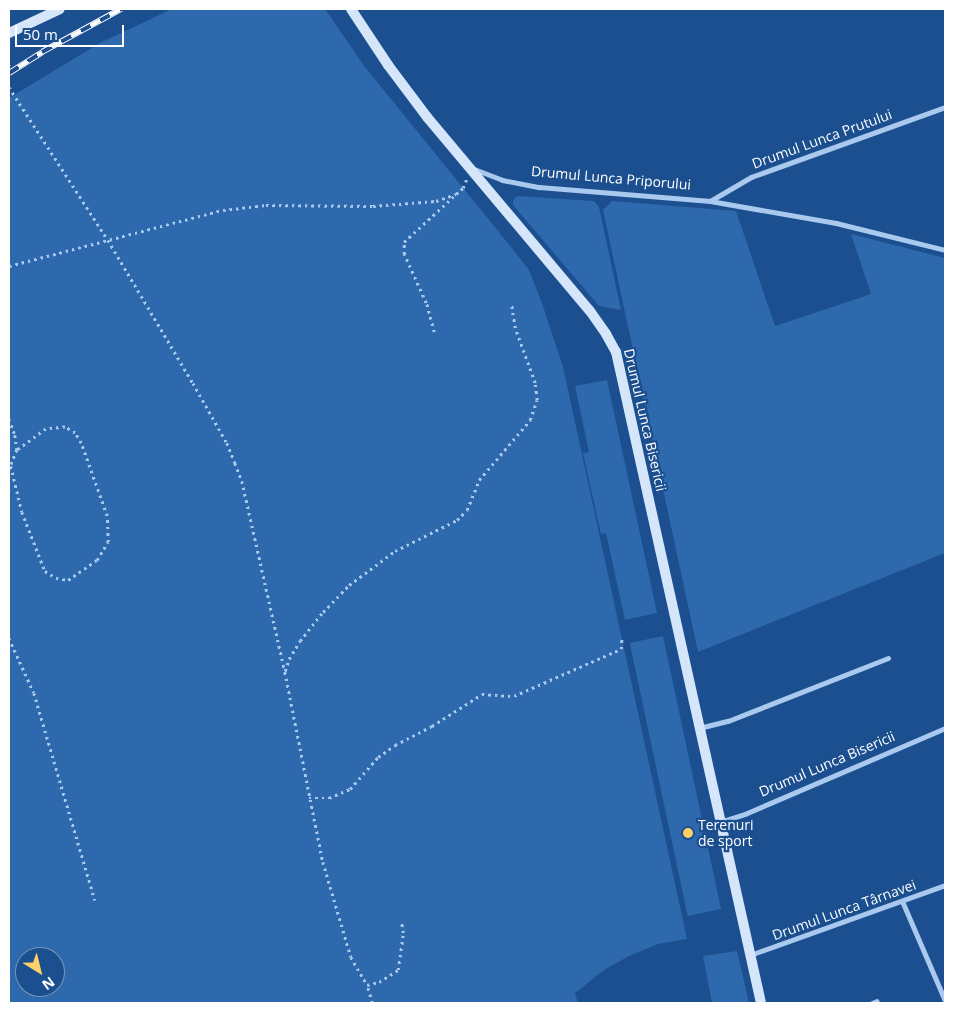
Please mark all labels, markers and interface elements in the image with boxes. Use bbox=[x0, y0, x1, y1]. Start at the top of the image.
scale bar bbox=[18, 15, 126, 47]
text: 50 m bbox=[23, 24, 58, 44]
street label: Drumul Lunca Prutului bbox=[750, 106, 894, 172]
street label: Drumul Lunca Priporului bbox=[530, 163, 692, 193]
street label: Drumul Lunca Bisericii bbox=[620, 347, 670, 493]
street label: Drumul Lunca Bisericii bbox=[757, 728, 897, 800]
place label: Terenuri de sport bbox=[698, 817, 754, 850]
marker: Terenuri de sport bbox=[682, 827, 694, 839]
street label: Drumul Lunca Târnavei bbox=[770, 876, 918, 944]
north arrow bbox=[15, 947, 65, 997]
text: N bbox=[38, 973, 59, 995]

